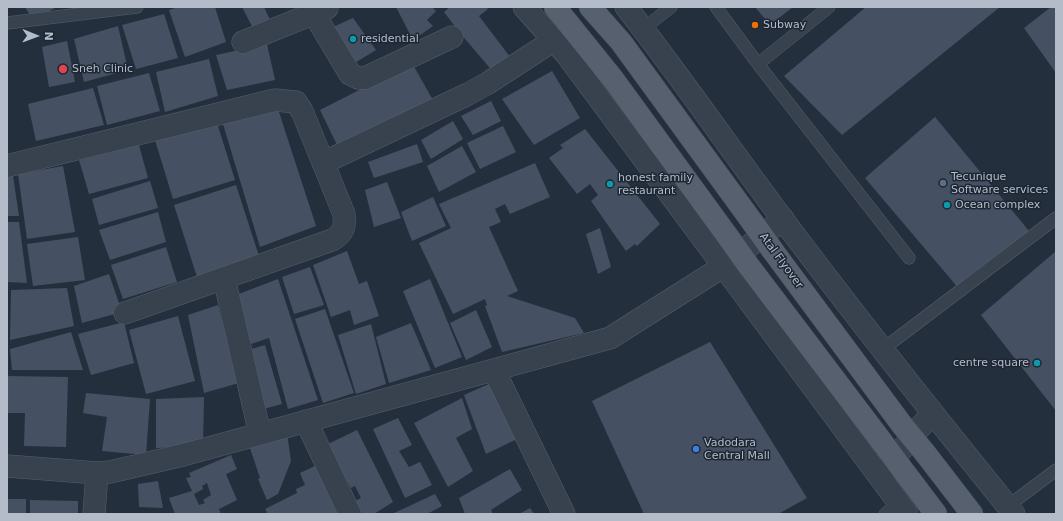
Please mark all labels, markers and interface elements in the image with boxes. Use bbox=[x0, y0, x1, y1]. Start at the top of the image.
north arrow bbox=[16, 16, 56, 56]
place label: Subway bbox=[763, 18, 806, 32]
marker: Subway bbox=[750, 20, 760, 30]
text: N bbox=[42, 31, 55, 41]
place label: residential bbox=[361, 32, 419, 46]
marker: residential bbox=[348, 34, 358, 44]
place label: Sneh Clinic bbox=[72, 62, 133, 76]
marker: Sneh Clinic bbox=[57, 63, 69, 75]
place label: Tecunique Software services bbox=[951, 170, 1048, 196]
place label: honest family restaurant bbox=[618, 171, 693, 197]
marker: Tecunique Software services bbox=[938, 178, 948, 188]
marker: honest family restaurant bbox=[605, 179, 615, 189]
place label: Ocean complex bbox=[955, 198, 1040, 212]
marker: Ocean complex bbox=[942, 200, 952, 210]
street label: Atal Flyover bbox=[756, 231, 806, 291]
place label: centre square bbox=[953, 356, 1029, 370]
marker: centre square bbox=[1032, 358, 1042, 368]
place label: Vadodara Central Mall bbox=[704, 436, 770, 462]
marker: Vadodara Central Mall bbox=[691, 444, 701, 454]

